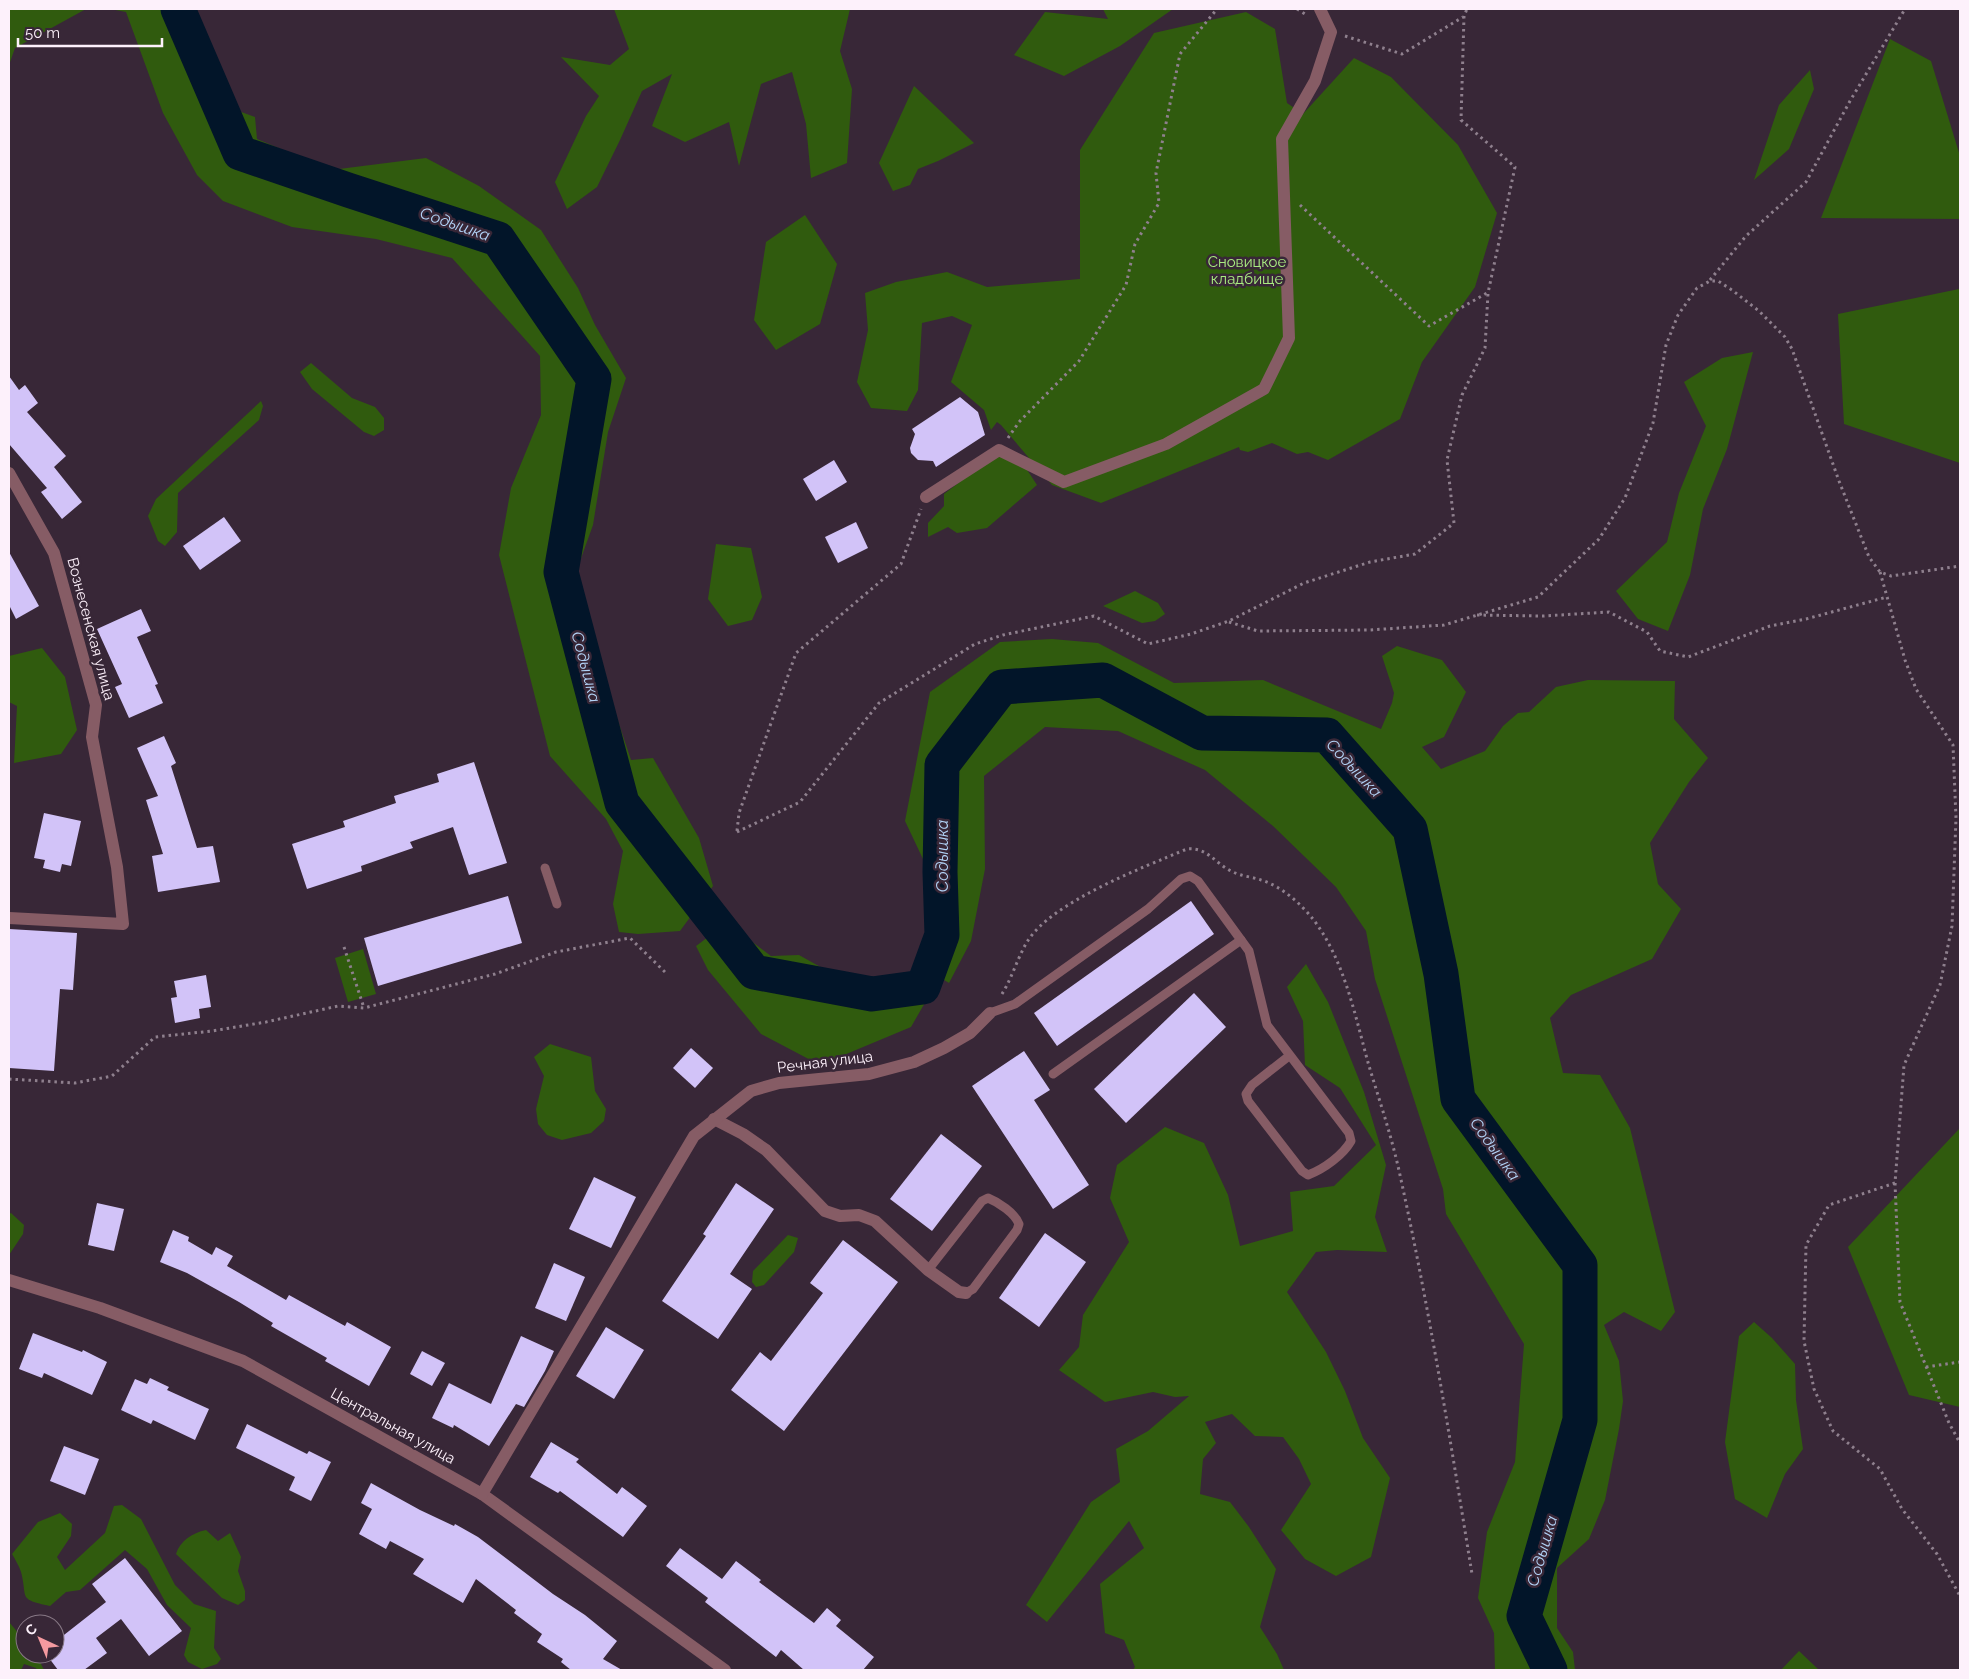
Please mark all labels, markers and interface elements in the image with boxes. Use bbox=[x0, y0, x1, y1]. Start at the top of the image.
scale bar bbox=[18, 15, 161, 47]
text: 50 m bbox=[25, 24, 60, 42]
water label: Содышка bbox=[418, 203, 493, 245]
park label: Сновицкое кладбище bbox=[1208, 253, 1287, 288]
street label: Вознесенская улица bbox=[63, 556, 119, 702]
water label: Содышка bbox=[567, 629, 605, 705]
water label: Содышка bbox=[1322, 735, 1386, 801]
water label: Содышка bbox=[933, 819, 952, 892]
street label: Речная улица bbox=[776, 1047, 874, 1077]
water label: Содышка bbox=[1466, 1114, 1524, 1184]
street label: Центральная улица bbox=[328, 1384, 458, 1468]
water label: Содышка bbox=[1523, 1513, 1561, 1589]
north arrow bbox=[15, 1614, 65, 1664]
text: С bbox=[22, 1620, 40, 1639]

